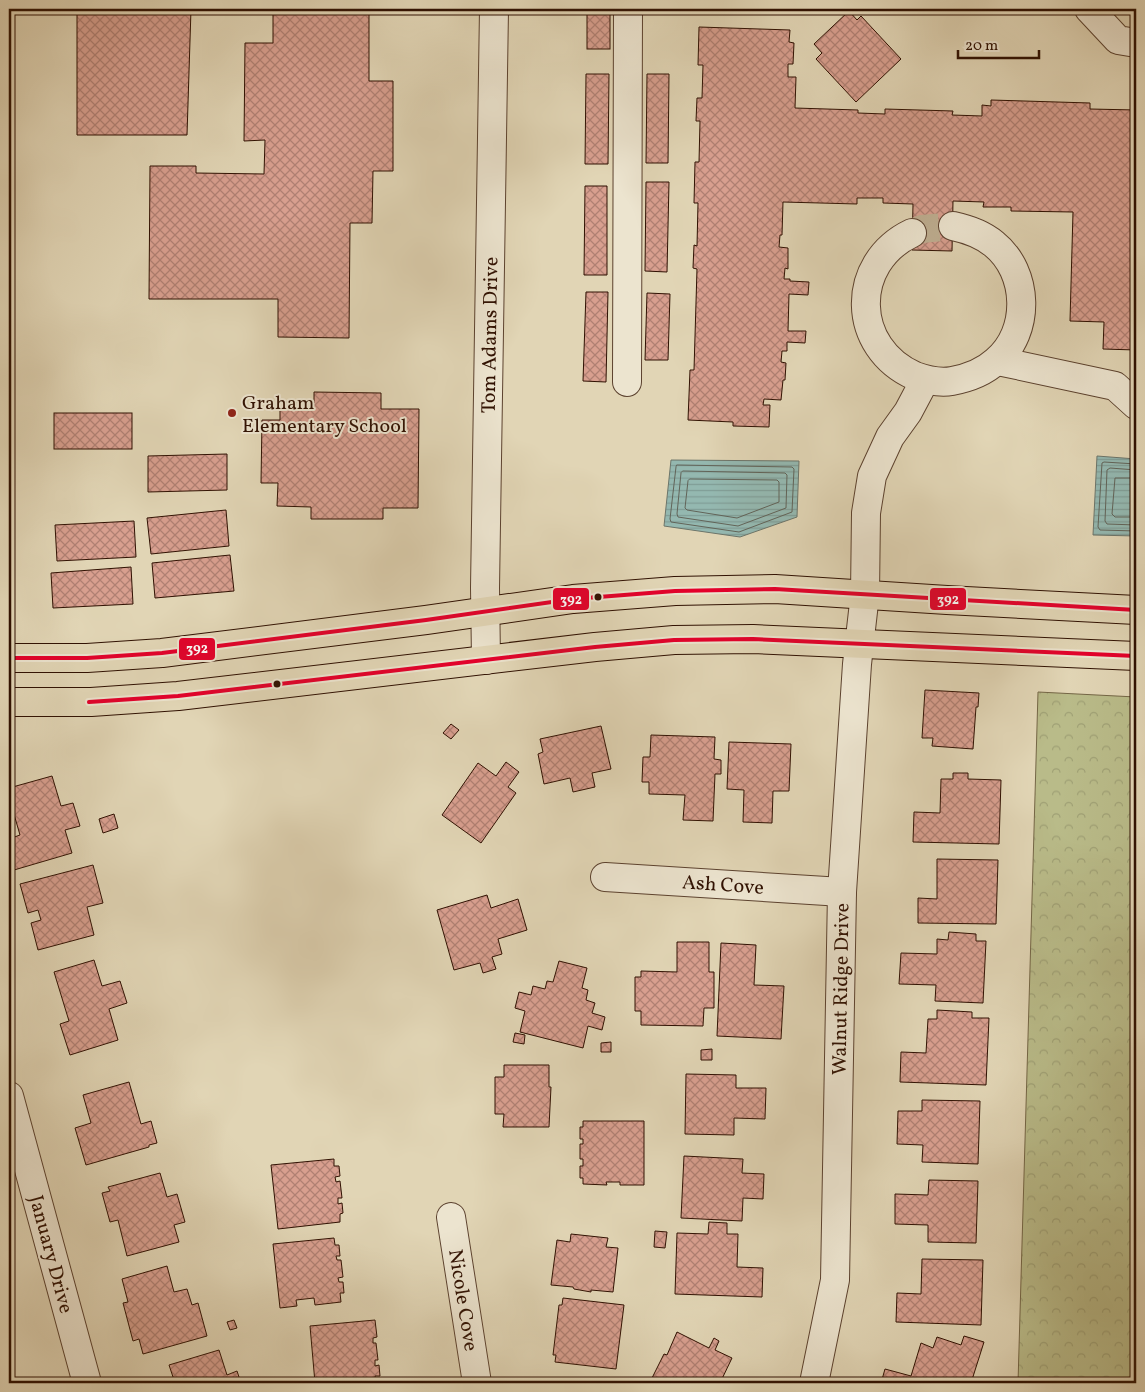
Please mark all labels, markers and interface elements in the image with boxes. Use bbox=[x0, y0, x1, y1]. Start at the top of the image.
scale bar bbox=[958, 28, 1039, 60]
text: 20 m bbox=[965, 36, 998, 57]
street label: Tom Adams Drive bbox=[476, 256, 506, 414]
place label: Graham Elementary School bbox=[242, 390, 407, 441]
marker: Graham Elementary School bbox=[226, 407, 238, 419]
line badge: 392 bbox=[552, 587, 590, 611]
line badge: 392 bbox=[929, 587, 967, 611]
text: 392 bbox=[560, 591, 582, 610]
text: 392 bbox=[937, 591, 959, 610]
unlabelled marker bbox=[593, 592, 603, 602]
line badge: 392 bbox=[178, 637, 216, 661]
text: 392 bbox=[186, 640, 208, 659]
unlabelled marker bbox=[272, 679, 282, 689]
street label: Ash Cove bbox=[681, 869, 765, 903]
street label: Walnut Ridge Drive bbox=[826, 903, 858, 1075]
street label: January Drive bbox=[21, 1192, 79, 1317]
street label: Nicole Cove bbox=[440, 1247, 484, 1353]

